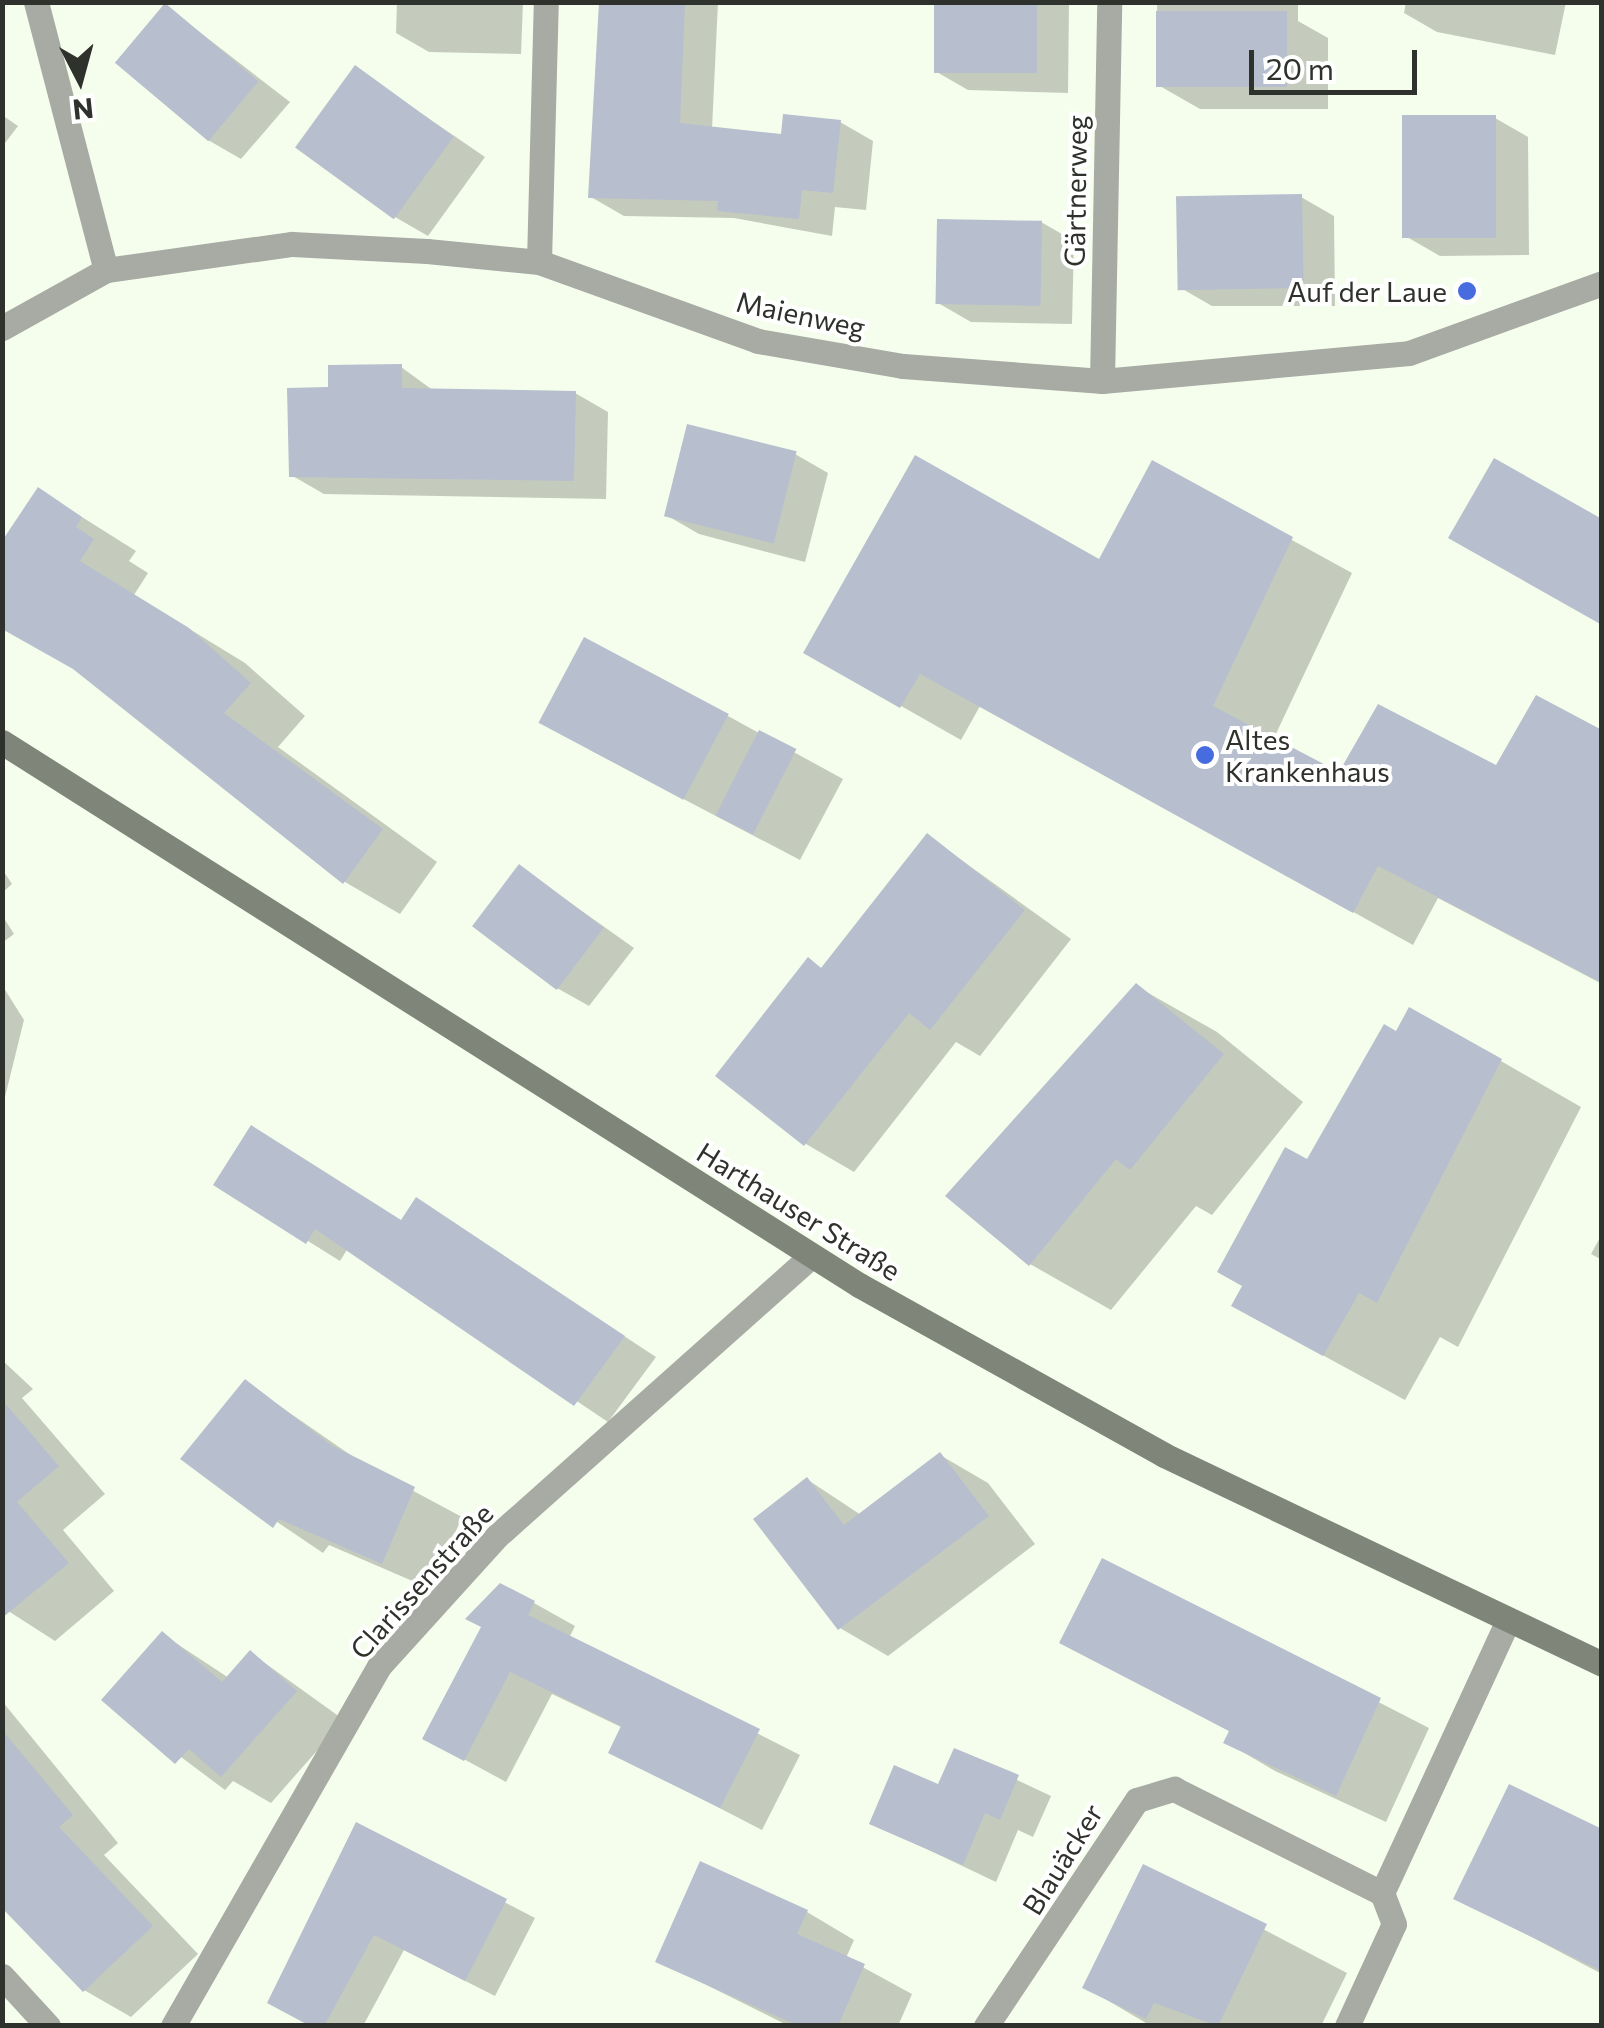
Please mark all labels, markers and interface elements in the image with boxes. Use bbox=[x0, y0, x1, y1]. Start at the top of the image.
north arrow bbox=[30, 30, 130, 130]
scale bar bbox=[1254, 30, 1422, 92]
text: 20 m bbox=[1266, 49, 1334, 86]
text: N bbox=[71, 92, 95, 128]
street label: Gärtnerweg bbox=[1057, 115, 1093, 267]
place label: Auf der Laue bbox=[1287, 274, 1447, 308]
marker: Auf der Laue bbox=[1456, 280, 1478, 302]
street label: Maienweg bbox=[734, 284, 868, 344]
place label: Altes Krankenhaus bbox=[1225, 722, 1390, 788]
marker: Altes Krankenhaus bbox=[1194, 744, 1216, 766]
street label: Harthauser Straße bbox=[691, 1135, 907, 1287]
street label: Clarissenstraße bbox=[343, 1497, 499, 1665]
street label: Blauäcker bbox=[1015, 1797, 1109, 1921]

